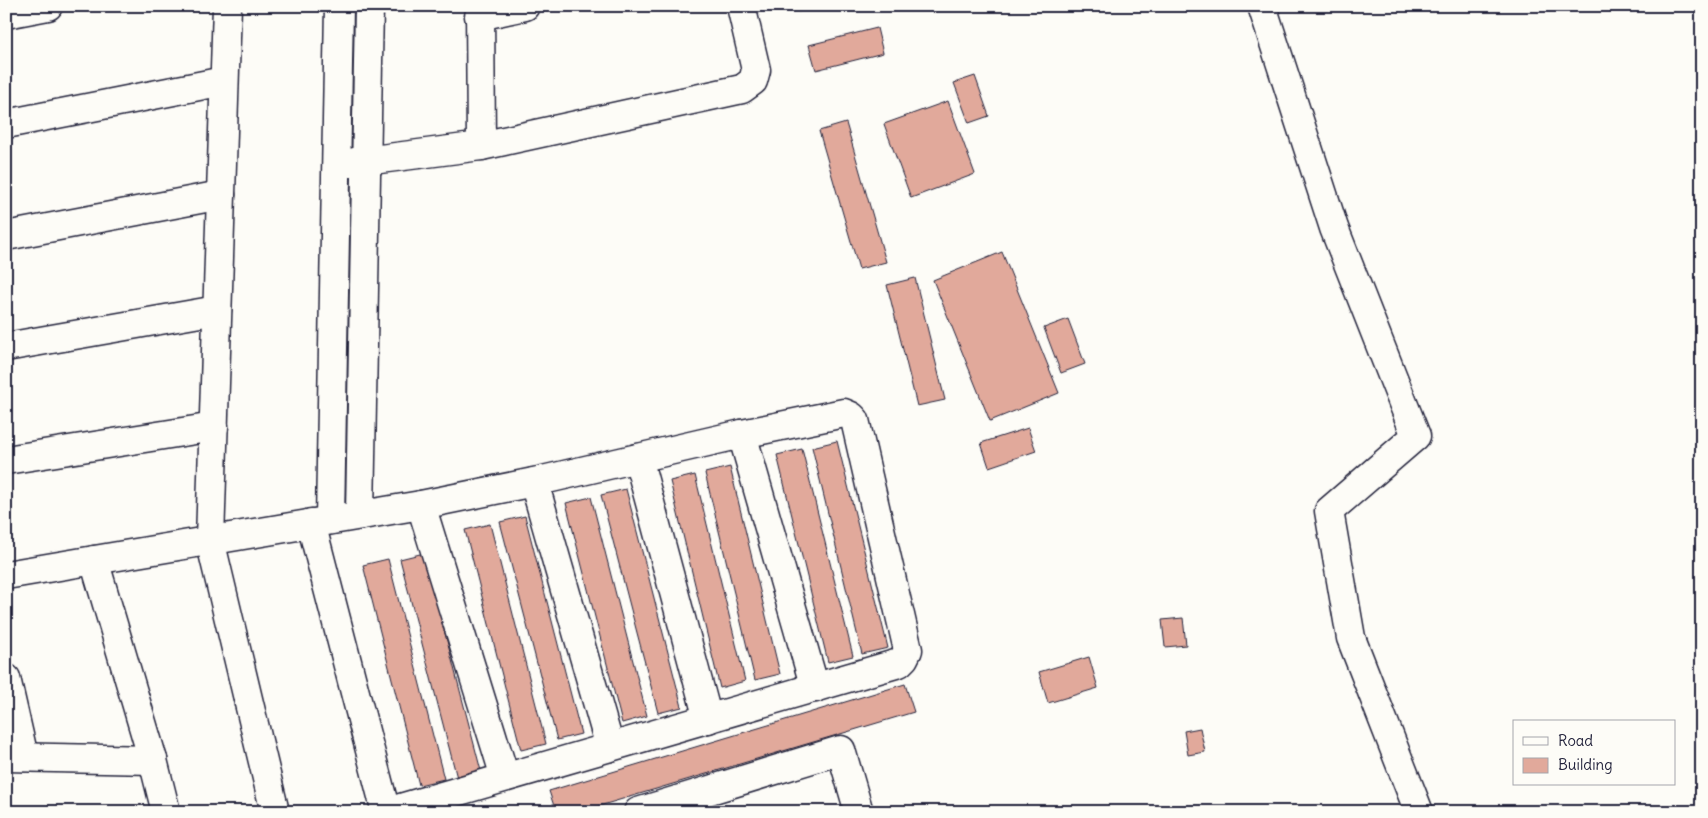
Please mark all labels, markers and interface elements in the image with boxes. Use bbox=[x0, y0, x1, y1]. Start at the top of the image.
legend bbox=[1513, 720, 1676, 786]
text: Road bbox=[1558, 731, 1593, 750]
text: Building bbox=[1558, 755, 1613, 774]

